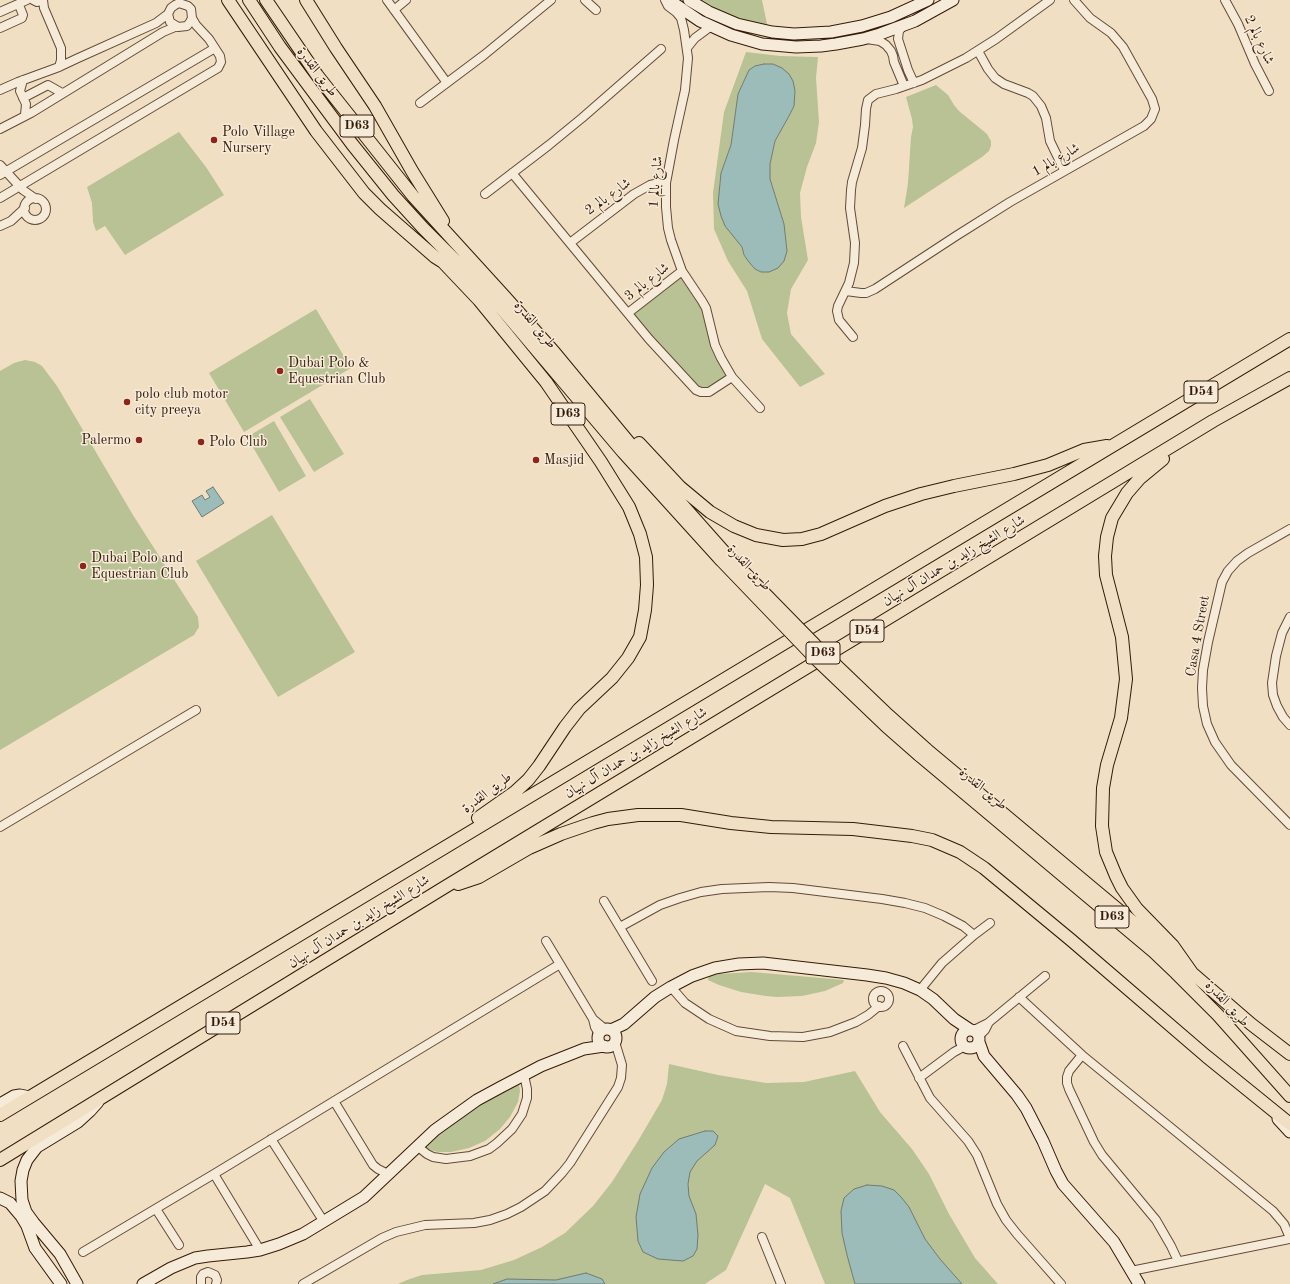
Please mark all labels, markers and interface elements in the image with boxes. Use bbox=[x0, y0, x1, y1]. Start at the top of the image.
street label: شارع بالم 2 bbox=[1240, 13, 1278, 67]
street label: طريق القدرة bbox=[293, 44, 341, 100]
road number: D63 bbox=[340, 115, 374, 137]
place label: Polo Village Nursery bbox=[222, 124, 295, 156]
marker: Polo Village Nursery bbox=[209, 135, 219, 145]
street label: شارع بالم 1 bbox=[1029, 140, 1083, 180]
street label: شارع بالم 1 bbox=[645, 155, 667, 209]
street label: شارع بالم 2 bbox=[582, 175, 634, 219]
street label: شارع بالم 3 bbox=[621, 259, 673, 305]
street label: طريق القدرة bbox=[510, 298, 560, 352]
place label: Dubai Polo & Equestrian Club bbox=[288, 355, 385, 388]
marker: Dubai Polo & Equestrian Club bbox=[275, 366, 285, 376]
road number: D54 bbox=[1184, 381, 1218, 403]
place label: polo club motor city preeya bbox=[135, 386, 228, 418]
marker: polo club motor city preeya bbox=[122, 397, 132, 407]
road number: D63 bbox=[551, 403, 585, 425]
place label: Palermo bbox=[81, 432, 131, 448]
place label: Polo Club bbox=[209, 434, 267, 450]
marker: Palermo bbox=[134, 435, 144, 445]
marker: Polo Club bbox=[196, 437, 206, 447]
place label: Masjid bbox=[544, 452, 584, 468]
marker: Masjid bbox=[531, 455, 541, 465]
street label: شارع الشيخ زايد بن حمدان آل نهيان bbox=[880, 512, 1028, 610]
street label: طريق القدرة bbox=[723, 541, 775, 595]
place label: Dubai Polo and Equestrian Club bbox=[91, 550, 188, 582]
marker: Dubai Polo and Equestrian Club bbox=[78, 561, 88, 571]
street label: Casa 4 Street bbox=[1183, 594, 1213, 678]
road number: D54 bbox=[850, 620, 884, 642]
road number: D63 bbox=[806, 642, 840, 664]
street label: شارع الشيخ زايد بن حمدان آل نهيان bbox=[562, 704, 710, 802]
street label: طريق القدرة bbox=[956, 764, 1010, 814]
street label: طريق القدرة bbox=[459, 769, 515, 817]
street label: شارع الشيخ زايد بن حمدان آل نهيان bbox=[285, 872, 433, 972]
road number: D63 bbox=[1095, 906, 1129, 928]
street label: طريق القدرة bbox=[1201, 977, 1253, 1031]
road number: D54 bbox=[206, 1012, 240, 1034]

